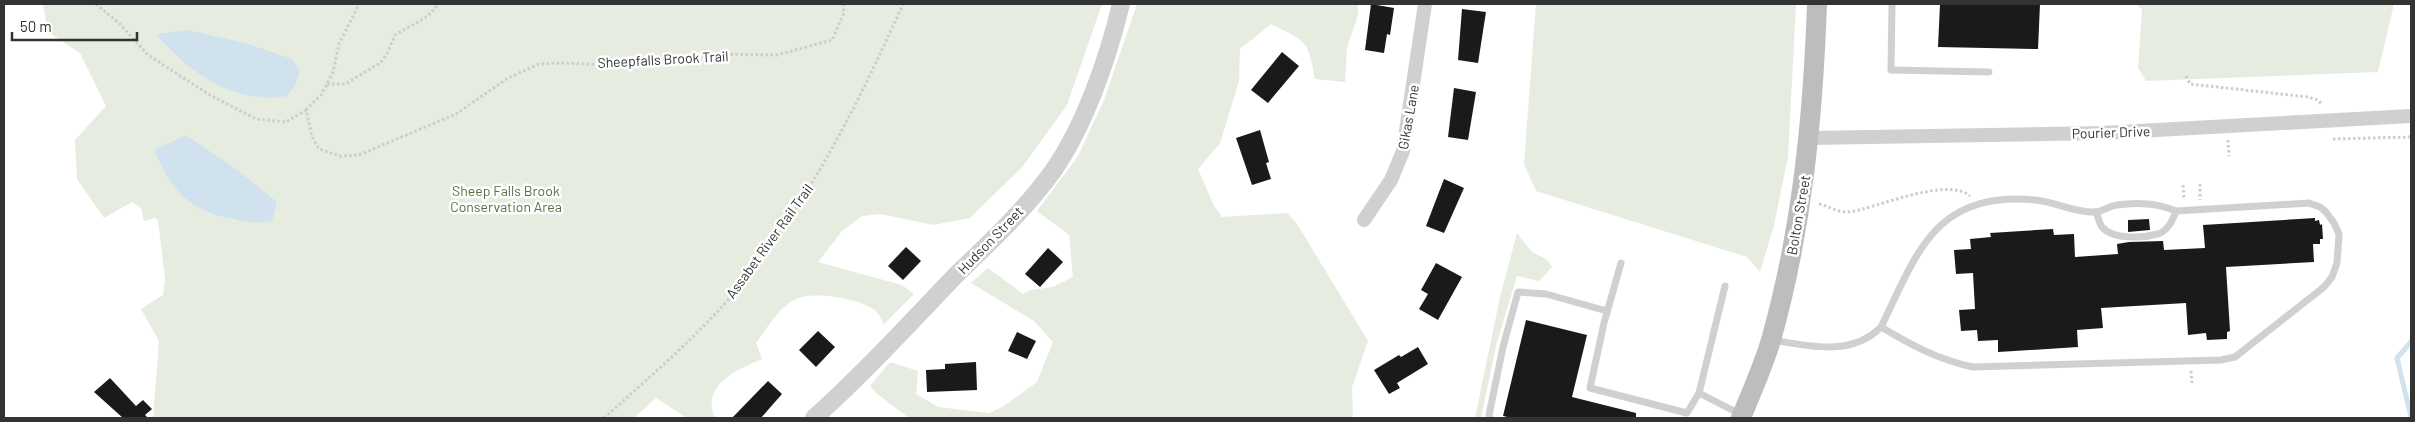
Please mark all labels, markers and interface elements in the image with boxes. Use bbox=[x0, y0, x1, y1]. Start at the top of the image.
scale bar bbox=[12, 10, 138, 42]
text: 50 m bbox=[20, 17, 52, 35]
street label: Sheepfalls Brook Trail bbox=[597, 47, 729, 71]
street label: Gikas Lane bbox=[1394, 83, 1422, 151]
street label: Pourier Drive bbox=[2072, 122, 2150, 142]
street label: Bolton Street bbox=[1783, 174, 1813, 256]
street label: Assabet River Rail Trail bbox=[722, 181, 816, 301]
park label: Sheep Falls Brook Conservation Area bbox=[450, 182, 562, 215]
street label: Hudson Street bbox=[954, 203, 1026, 277]

